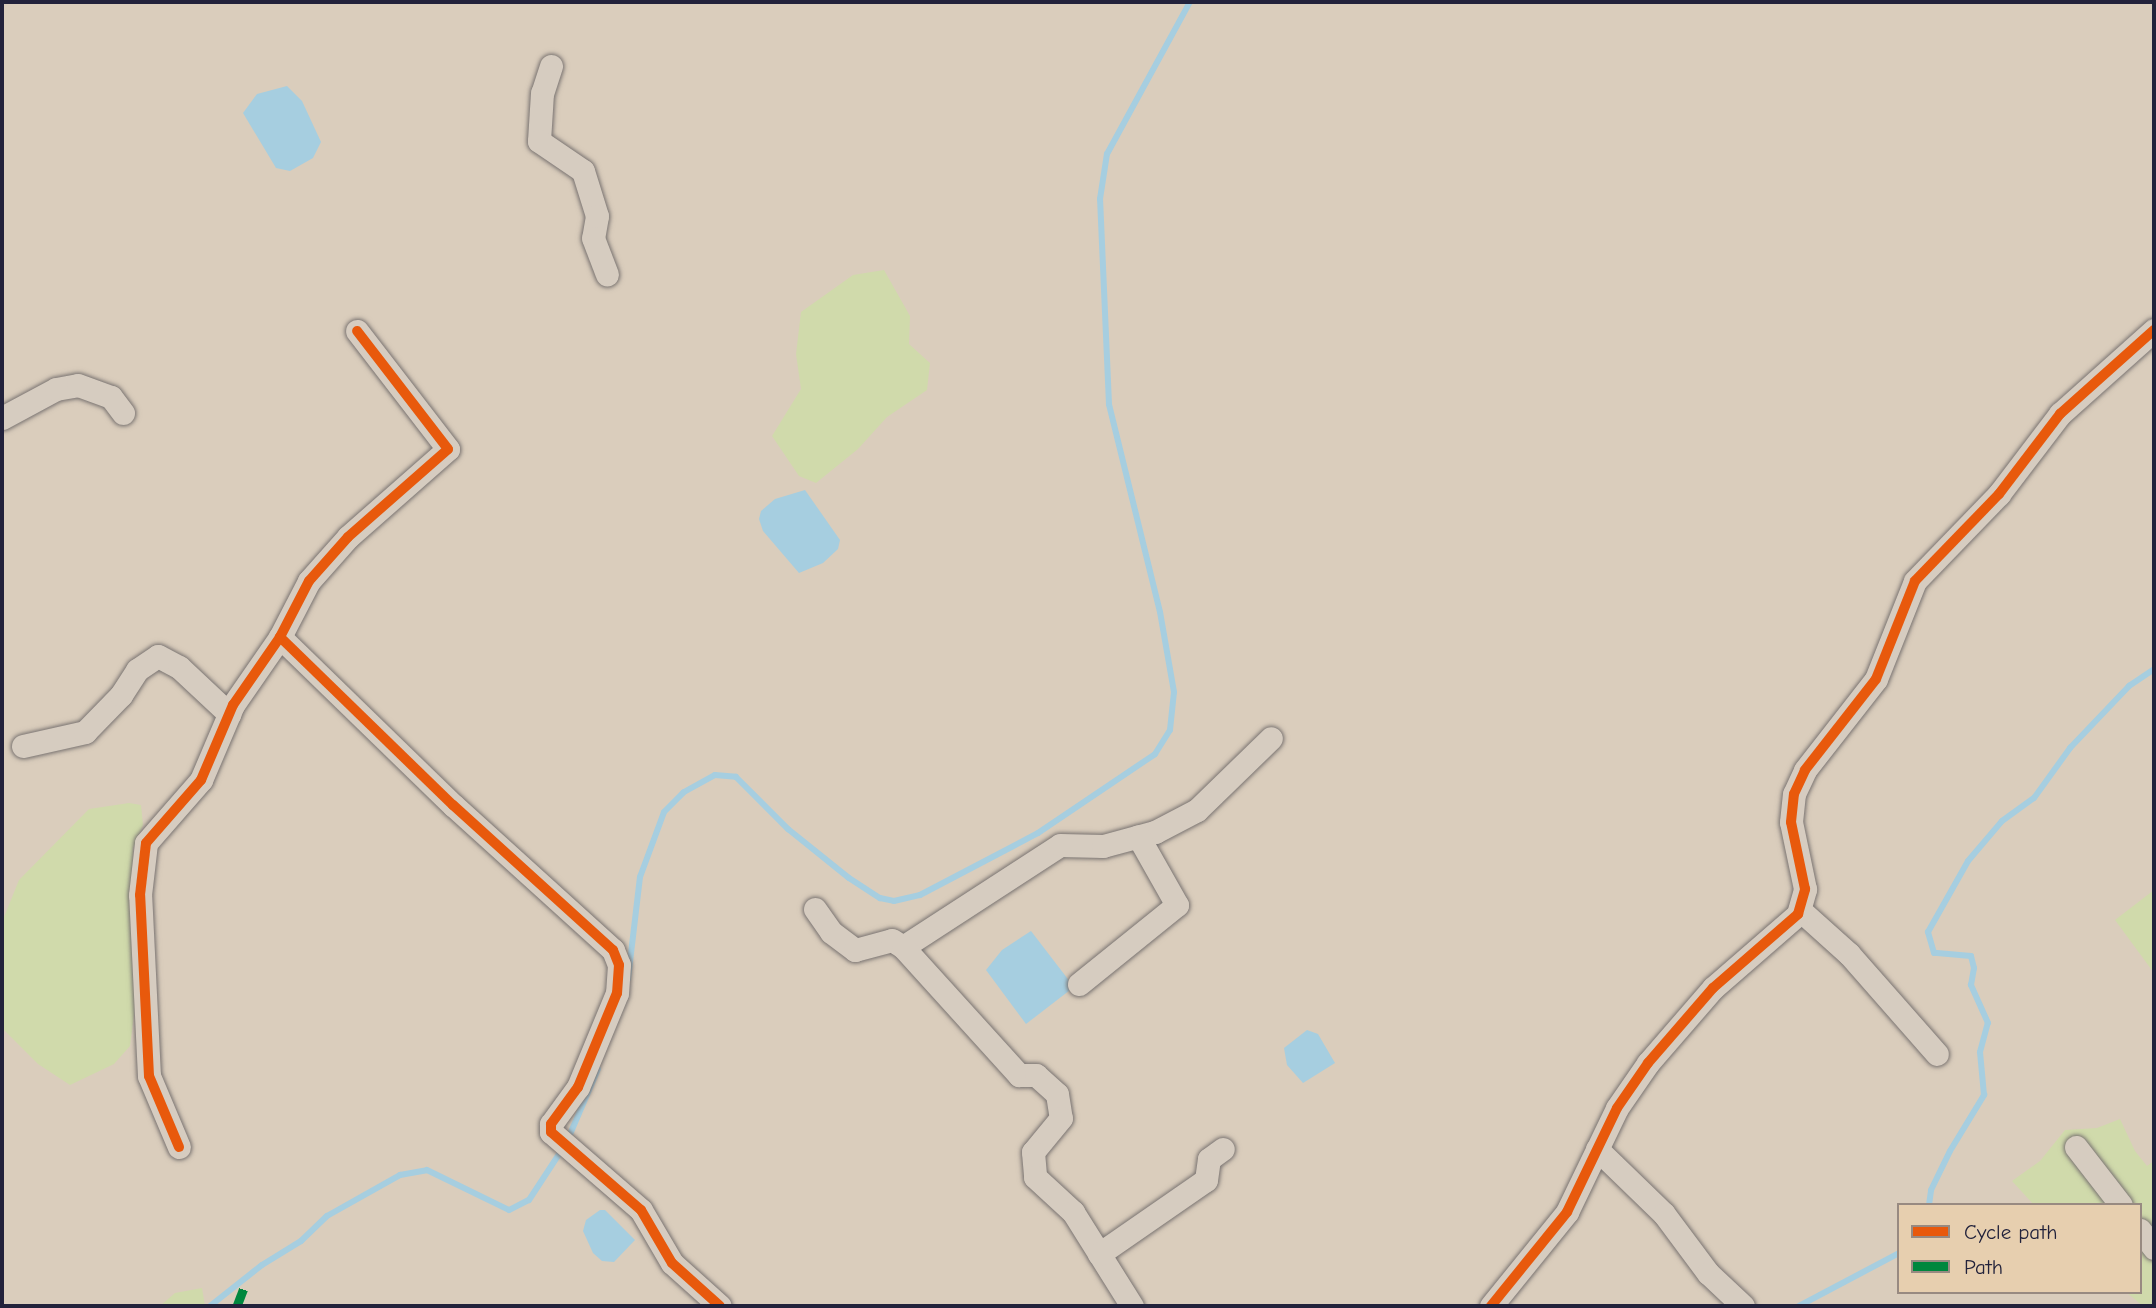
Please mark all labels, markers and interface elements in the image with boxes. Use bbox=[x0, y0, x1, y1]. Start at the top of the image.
legend bbox=[1897, 1203, 2142, 1294]
text: Cycle path bbox=[1964, 1220, 2057, 1244]
text: Path bbox=[1964, 1255, 2003, 1279]

